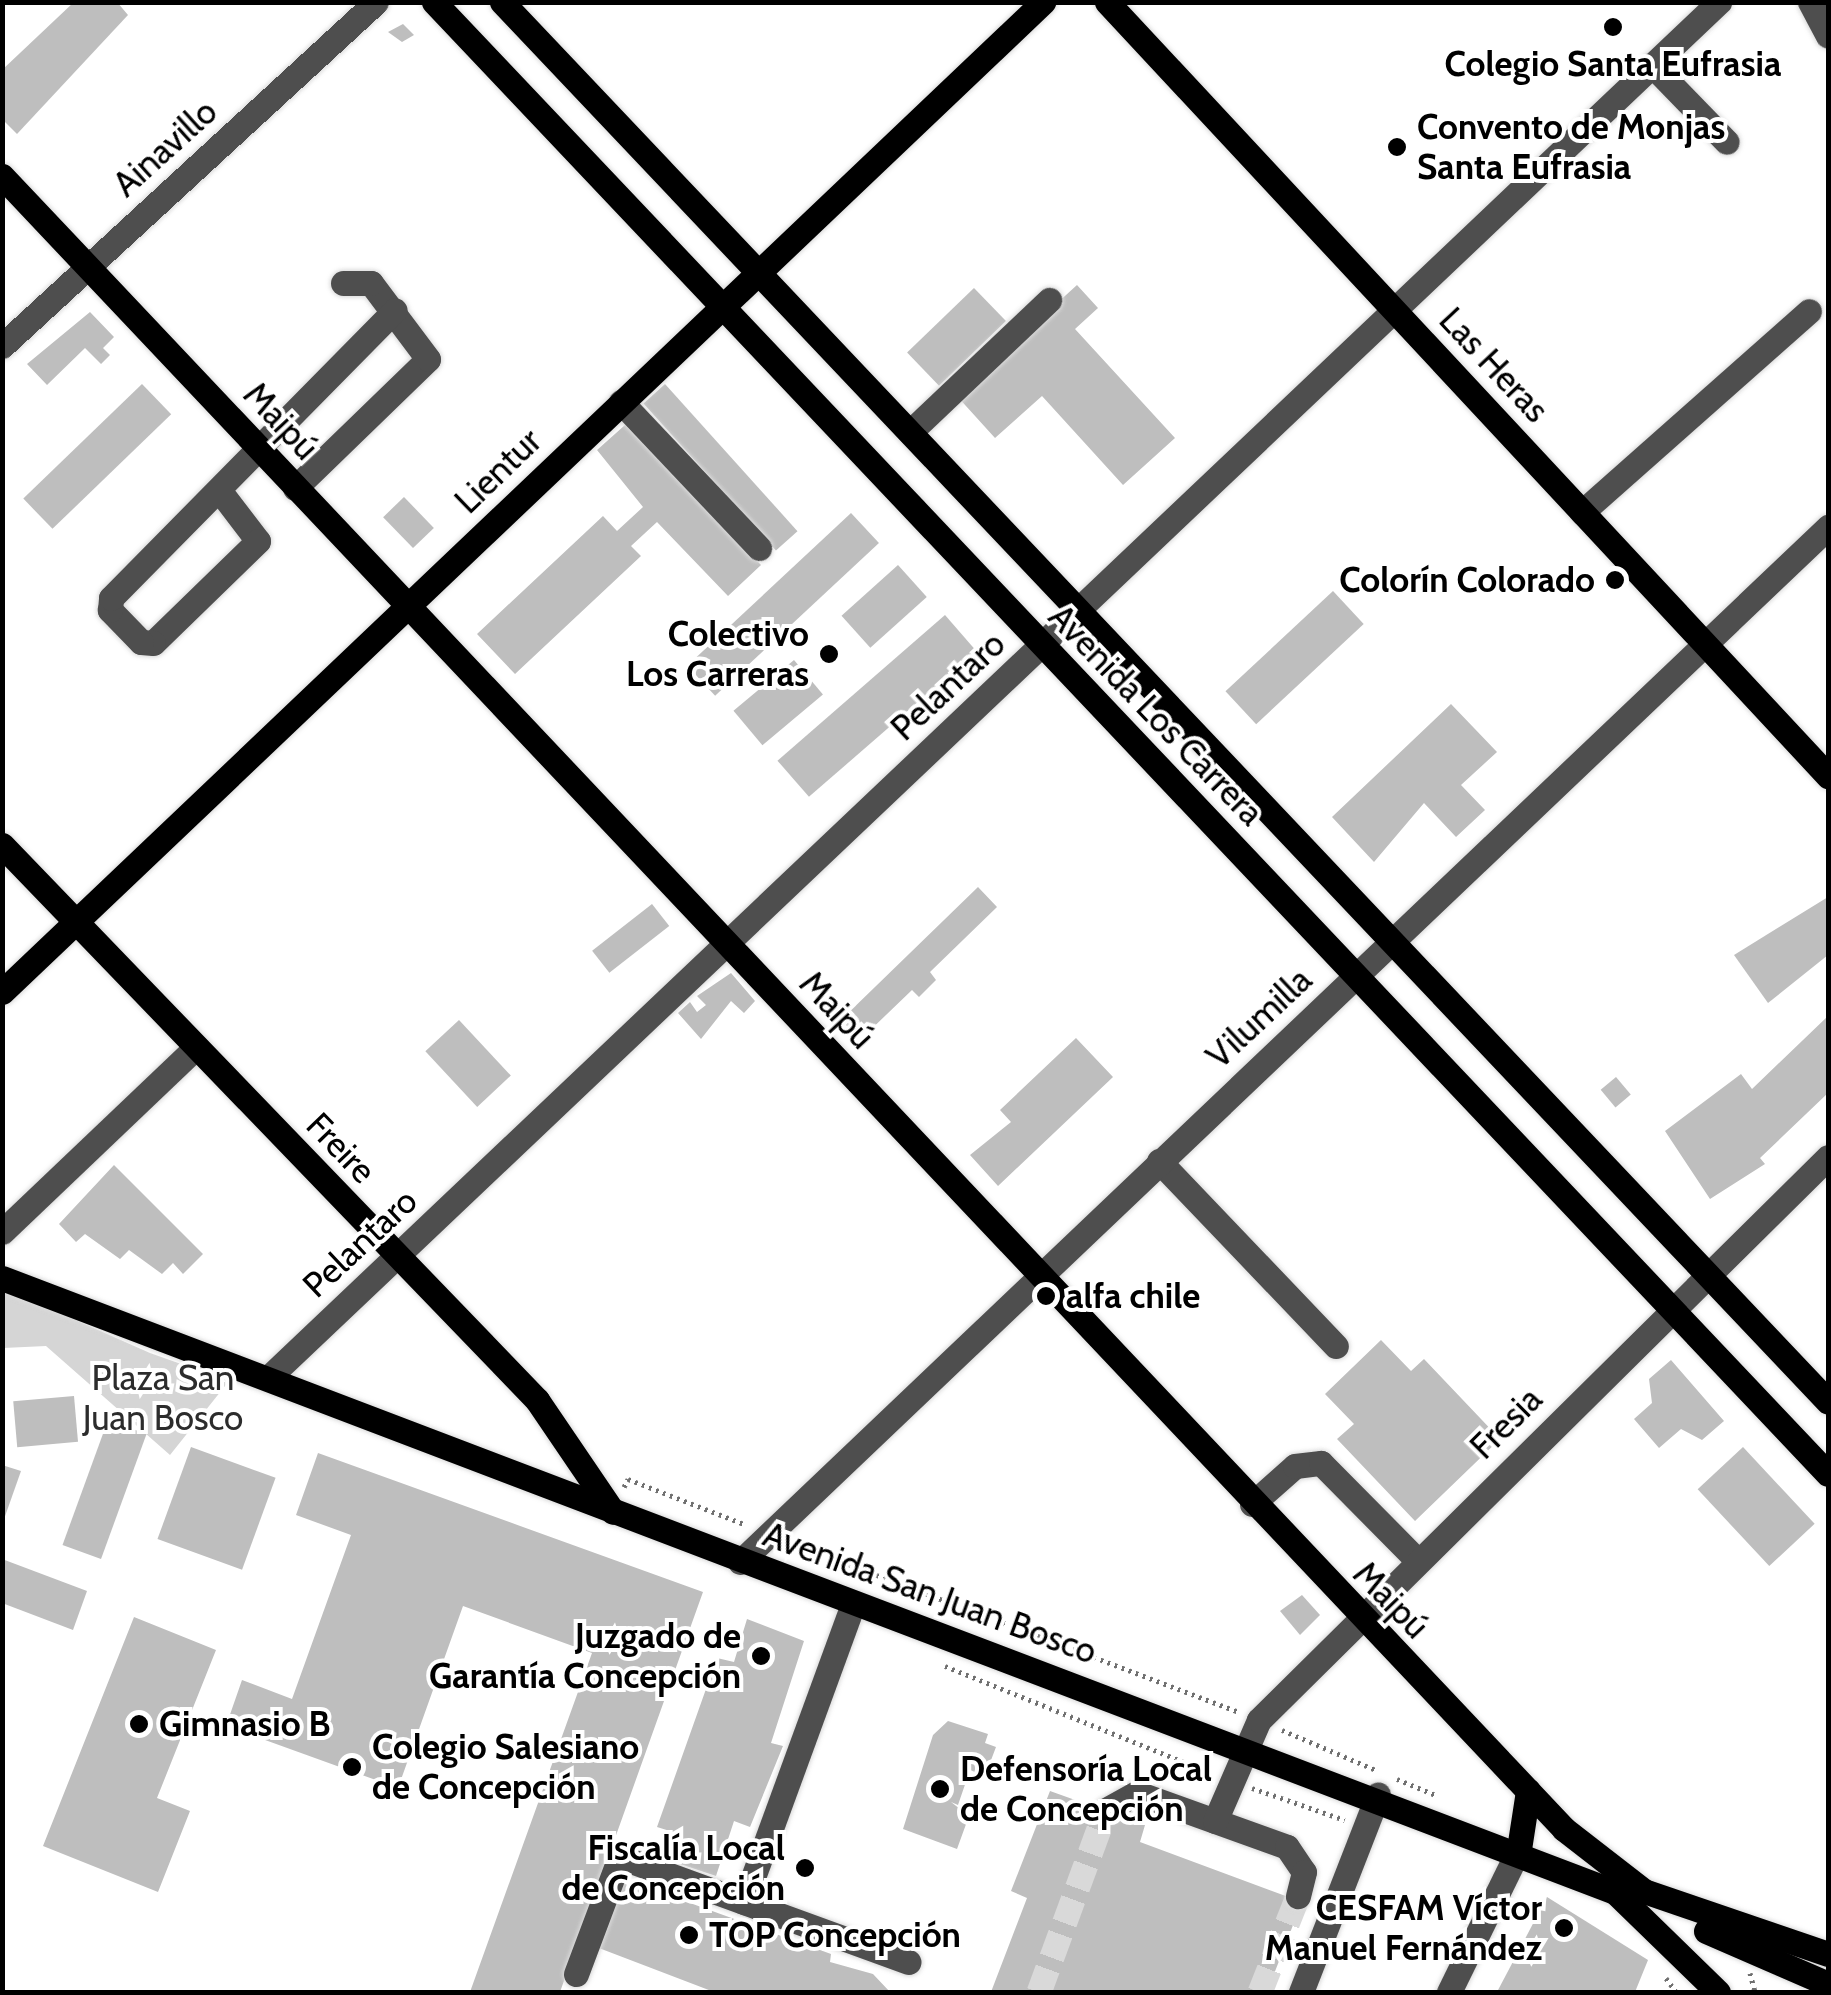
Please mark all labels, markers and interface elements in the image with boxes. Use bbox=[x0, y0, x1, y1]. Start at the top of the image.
marker: Colegio Santa Eufrasia bbox=[1602, 16, 1624, 38]
place label: Colegio Santa Eufrasia bbox=[1445, 43, 1781, 85]
street label: Ainavillo bbox=[105, 91, 225, 205]
place label: Convento de Monjas Santa Eufrasia bbox=[1417, 106, 1725, 188]
marker: Convento de Monjas Santa Eufrasia bbox=[1386, 136, 1408, 158]
street label: Las Heras bbox=[1431, 299, 1557, 431]
street label: Maipú bbox=[235, 374, 327, 468]
street label: Lientur bbox=[446, 420, 550, 522]
place label: Colorín Colorado bbox=[1339, 559, 1595, 601]
marker: Colorín Colorado bbox=[1604, 569, 1626, 591]
street label: Avenida Los Carrera bbox=[1040, 596, 1272, 834]
place label: Colectivo Los Carreras bbox=[626, 613, 809, 695]
street label: Pelantaro bbox=[882, 623, 1014, 749]
marker: Colectivo Los Carreras bbox=[818, 643, 840, 665]
street label: Vilumilla bbox=[1198, 959, 1320, 1077]
street label: Maipú bbox=[791, 963, 883, 1057]
street label: Freire bbox=[298, 1104, 384, 1192]
street label: Pelantaro bbox=[294, 1180, 426, 1306]
place label: alfa chile bbox=[1066, 1275, 1200, 1317]
marker: alfa chile bbox=[1035, 1285, 1057, 1307]
park label: Plaza San Juan Bosco bbox=[83, 1357, 243, 1439]
street label: Fresia bbox=[1461, 1378, 1551, 1468]
street label: Avenida San Juan Bosco bbox=[758, 1513, 1102, 1673]
street label: Maipú bbox=[1345, 1553, 1437, 1647]
place label: Juzgado de Garantía Concepción bbox=[429, 1615, 741, 1697]
marker: Juzgado de Garantía Concepción bbox=[750, 1645, 772, 1667]
place label: Gimnasio B bbox=[159, 1703, 330, 1745]
marker: Gimnasio B bbox=[128, 1713, 150, 1735]
place label: Colegio Salesiano de Concepción bbox=[372, 1726, 639, 1808]
place label: Defensoría Local de Concepción bbox=[960, 1748, 1212, 1830]
marker: Colegio Salesiano de Concepción bbox=[341, 1756, 363, 1778]
marker: Defensoría Local de Concepción bbox=[929, 1778, 951, 1800]
place label: Fiscalía Local de Concepción bbox=[561, 1827, 785, 1909]
marker: Fiscalía Local de Concepción bbox=[794, 1857, 816, 1879]
place label: CESFAM Víctor Manuel Fernández bbox=[1265, 1887, 1542, 1969]
place label: TOP Concepción bbox=[709, 1914, 961, 1956]
marker: CESFAM Víctor Manuel Fernández bbox=[1551, 1915, 1577, 1941]
marker: TOP Concepción bbox=[678, 1924, 700, 1946]

